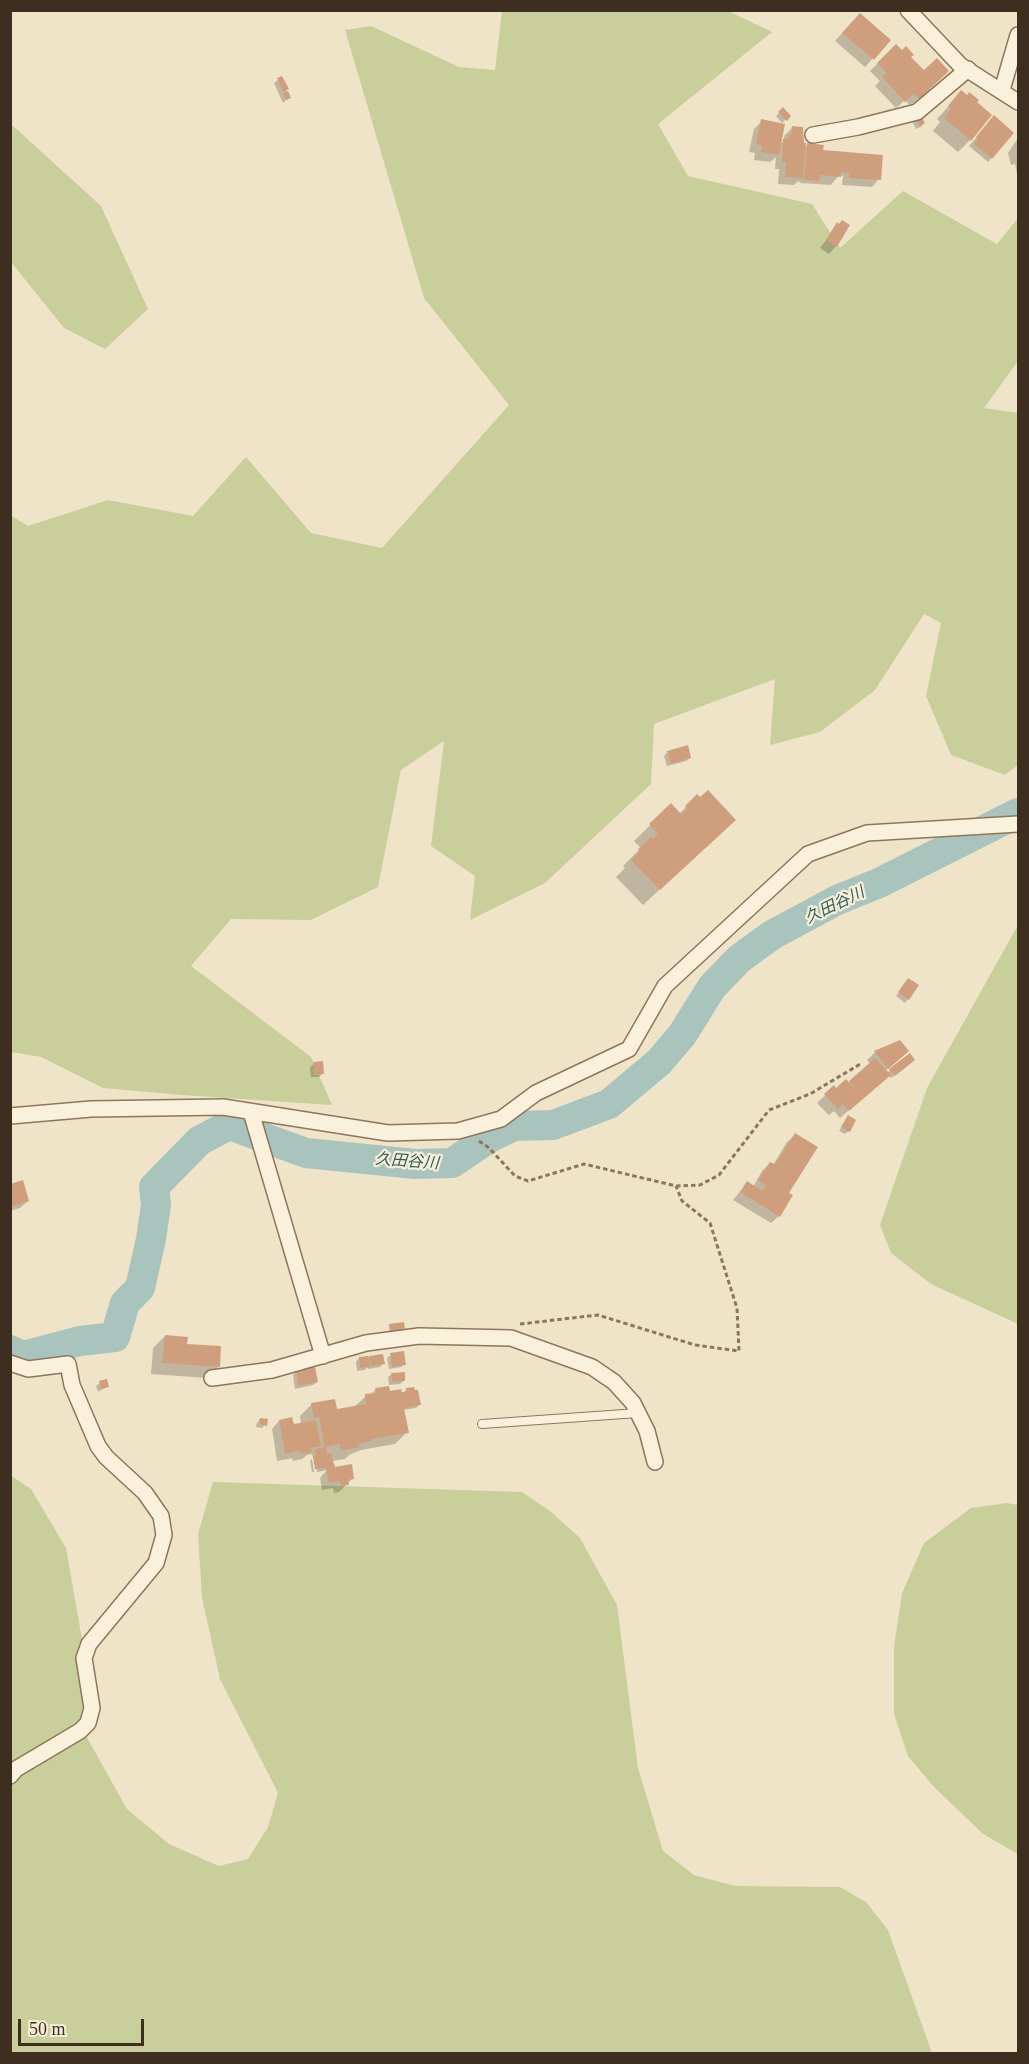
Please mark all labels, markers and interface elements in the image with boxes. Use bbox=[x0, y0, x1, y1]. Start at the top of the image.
water label: 久田谷川 bbox=[801, 881, 867, 927]
water label: 久田谷川 bbox=[374, 1148, 440, 1172]
scale bar bbox=[21, 2007, 147, 2045]
text: 50 m bbox=[29, 2019, 66, 2039]

